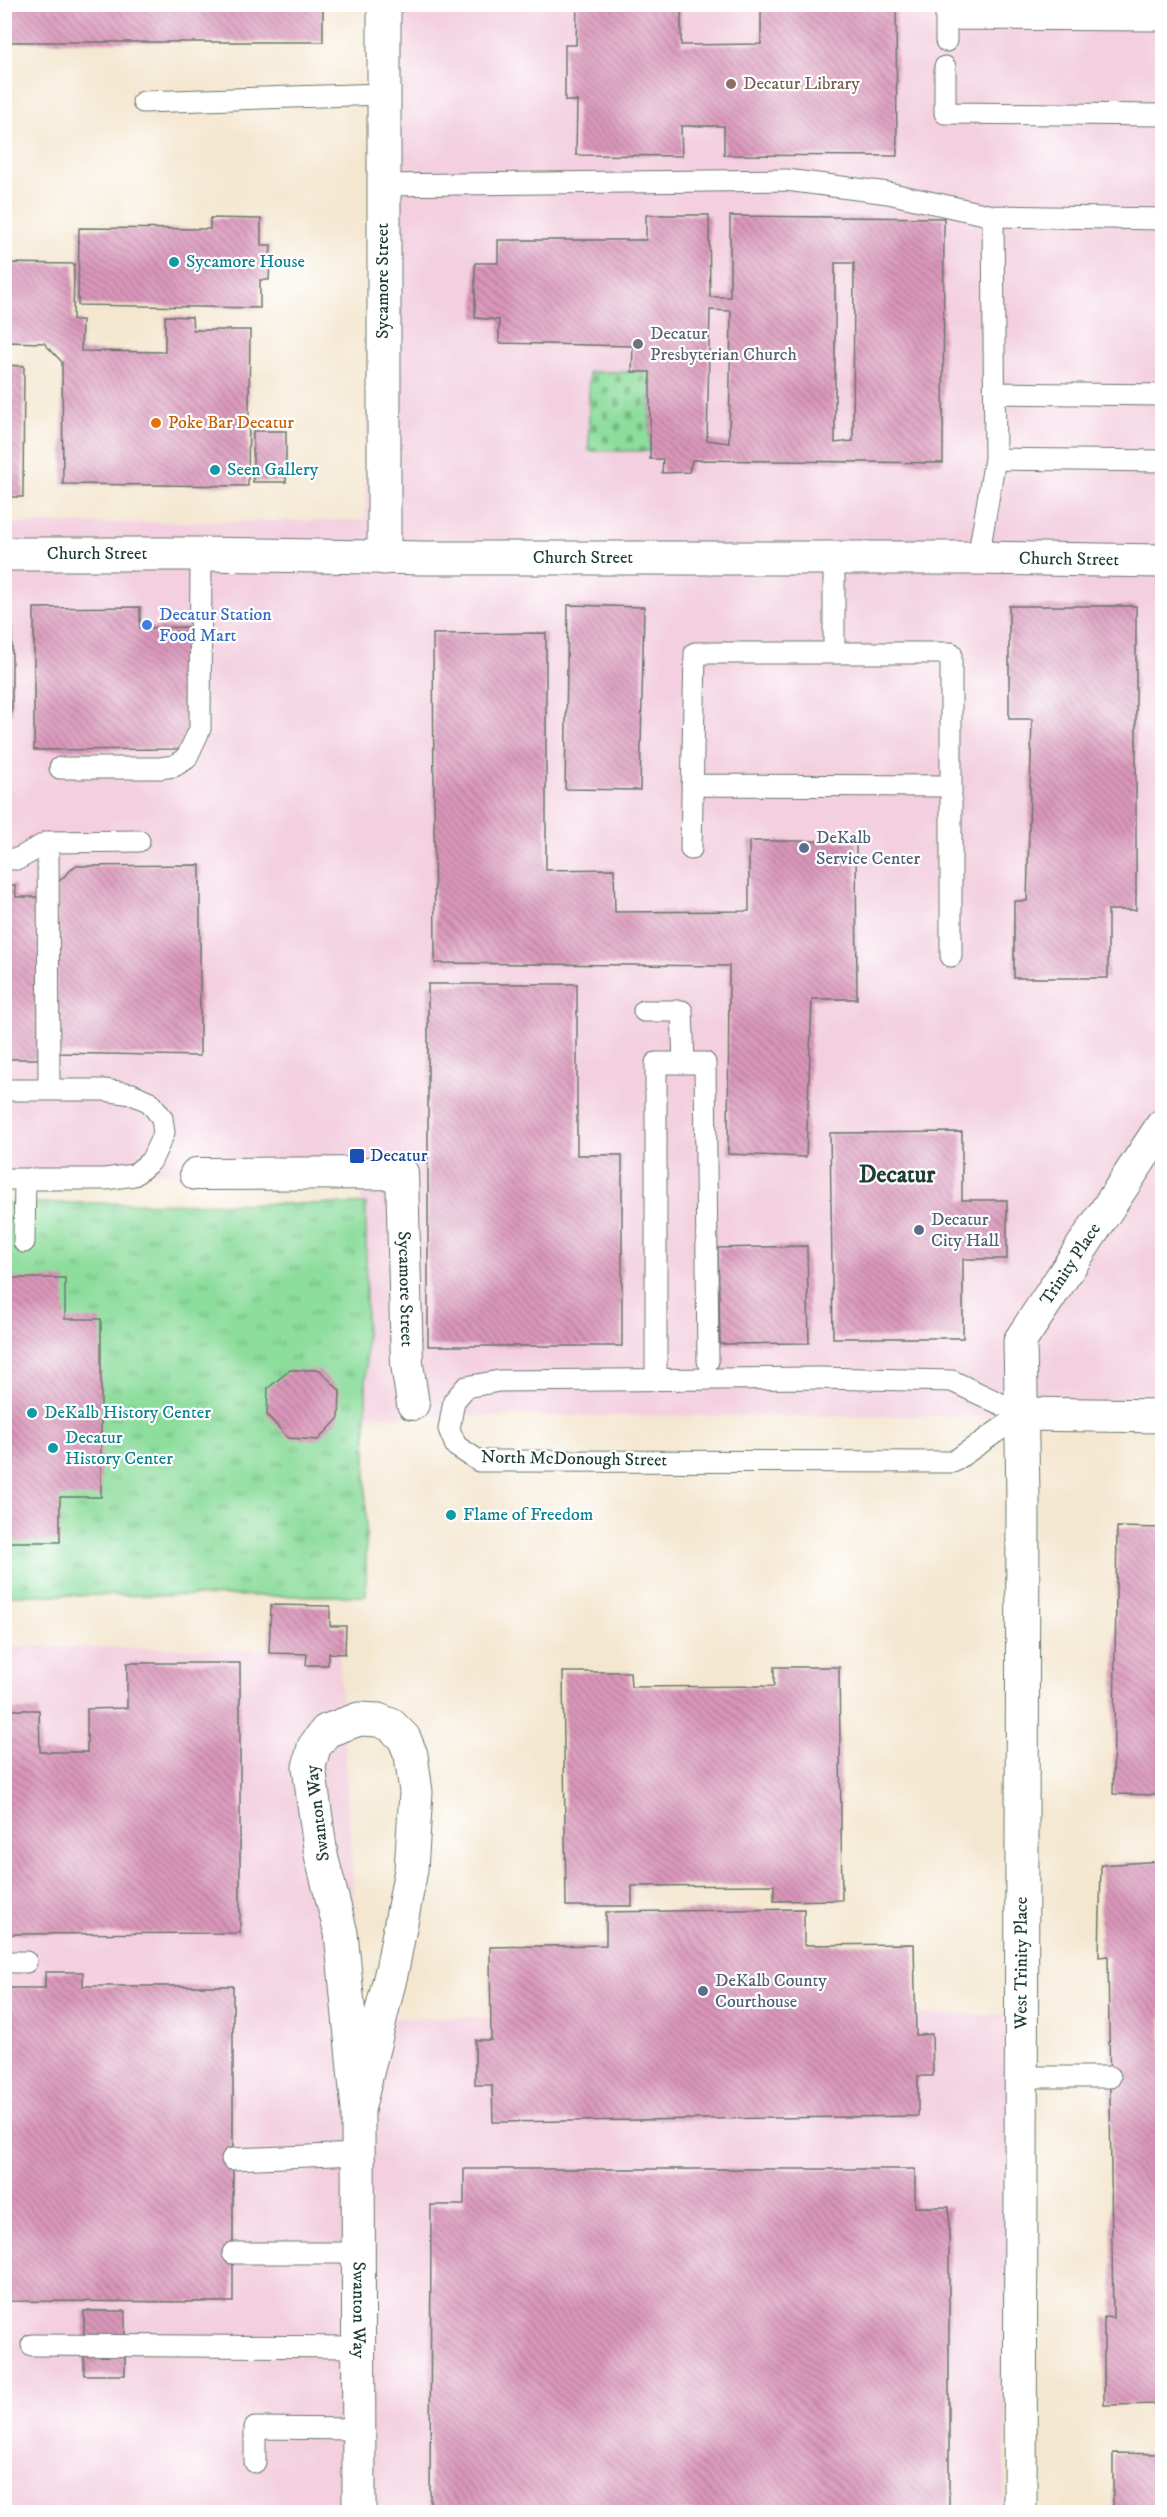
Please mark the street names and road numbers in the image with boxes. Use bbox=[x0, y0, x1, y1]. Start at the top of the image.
street label: Sycamore Street bbox=[372, 223, 394, 339]
street label: Church Street bbox=[47, 543, 147, 565]
street label: Church Street bbox=[533, 547, 633, 569]
street label: Church Street bbox=[1019, 548, 1120, 571]
street label: Trinity Place bbox=[1036, 1219, 1106, 1310]
street label: Sycamore Street bbox=[393, 1231, 418, 1347]
street label: North McDonough Street bbox=[481, 1446, 668, 1472]
street label: Swanton Way bbox=[301, 1763, 335, 1862]
street label: West Trinity Place bbox=[1010, 1897, 1033, 2030]
street label: Swanton Way bbox=[347, 2261, 370, 2359]

